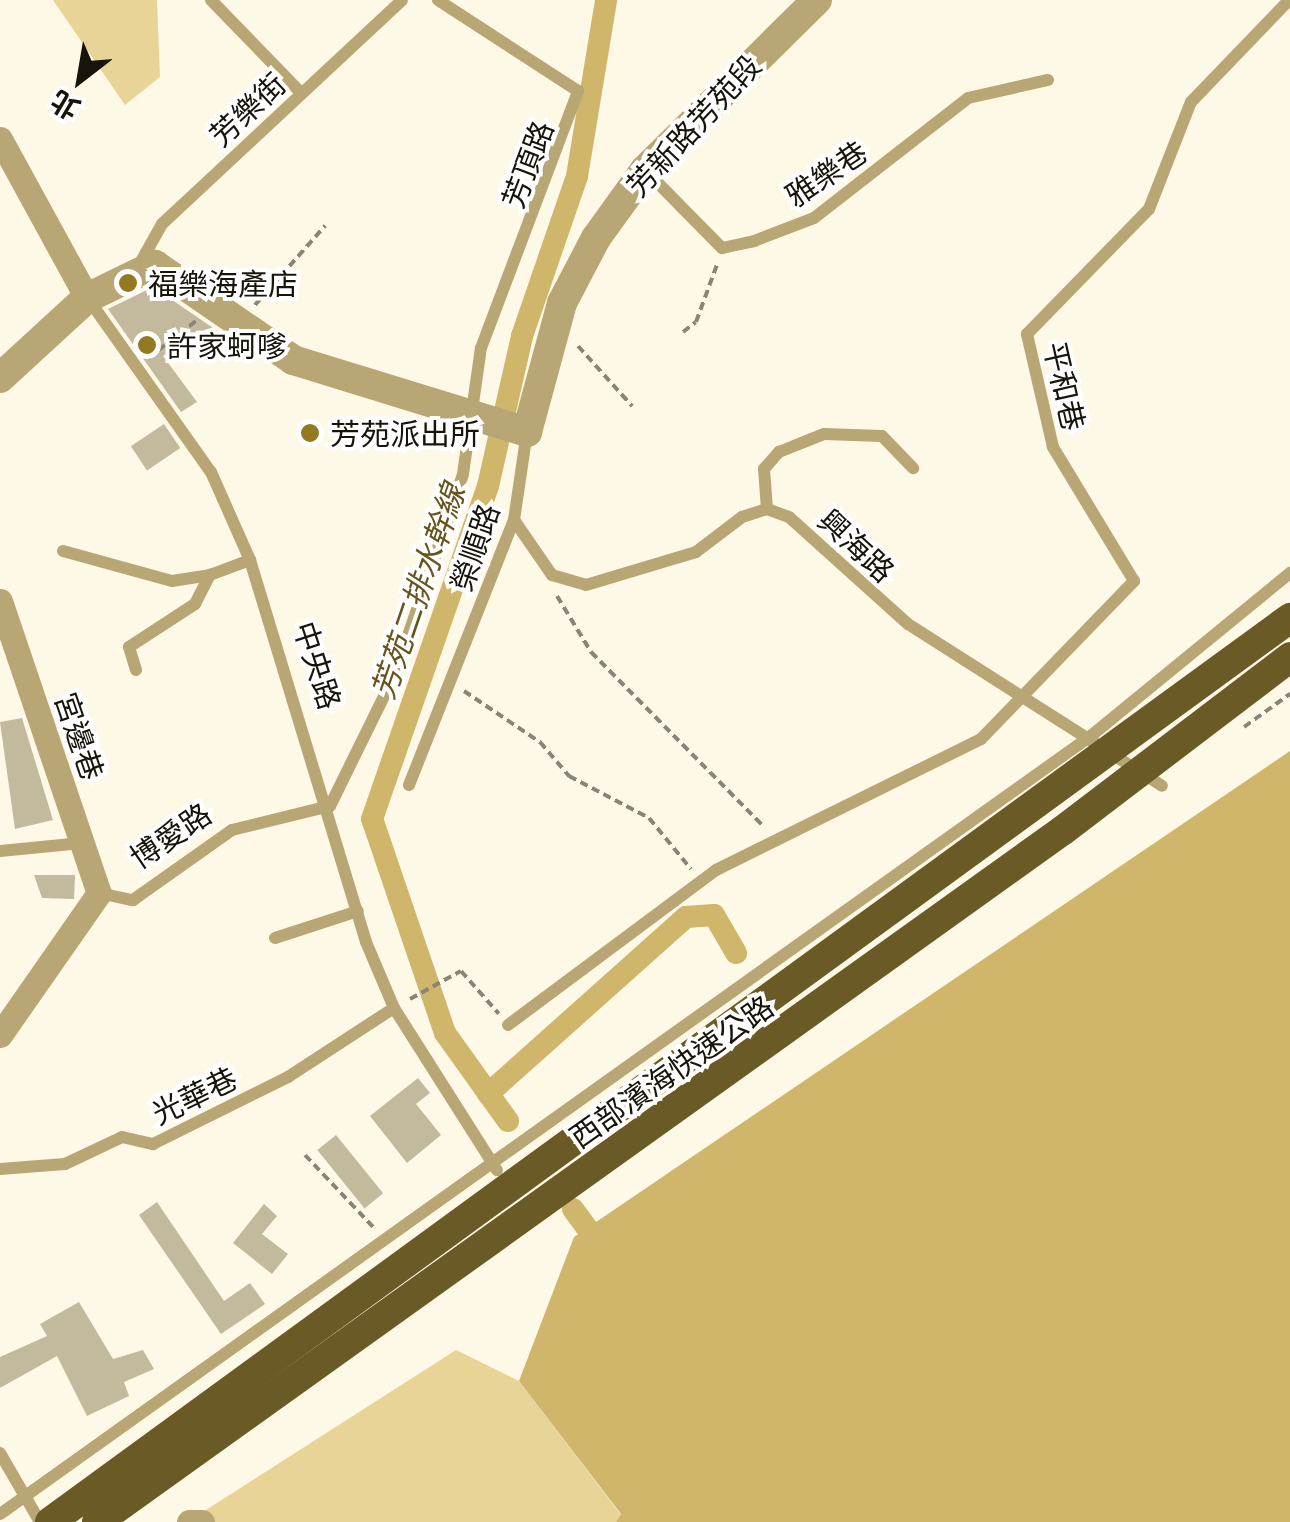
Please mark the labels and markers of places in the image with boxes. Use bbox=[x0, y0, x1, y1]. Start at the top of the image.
place label: 福樂海產店 bbox=[148, 265, 298, 301]
marker: 福樂海產店 bbox=[117, 272, 139, 294]
place label: 許家蚵嗲 bbox=[167, 327, 287, 363]
marker: 許家蚵嗲 bbox=[136, 334, 158, 356]
place label: 芳苑派出所 bbox=[330, 415, 480, 451]
marker: 芳苑派出所 bbox=[299, 422, 321, 444]

